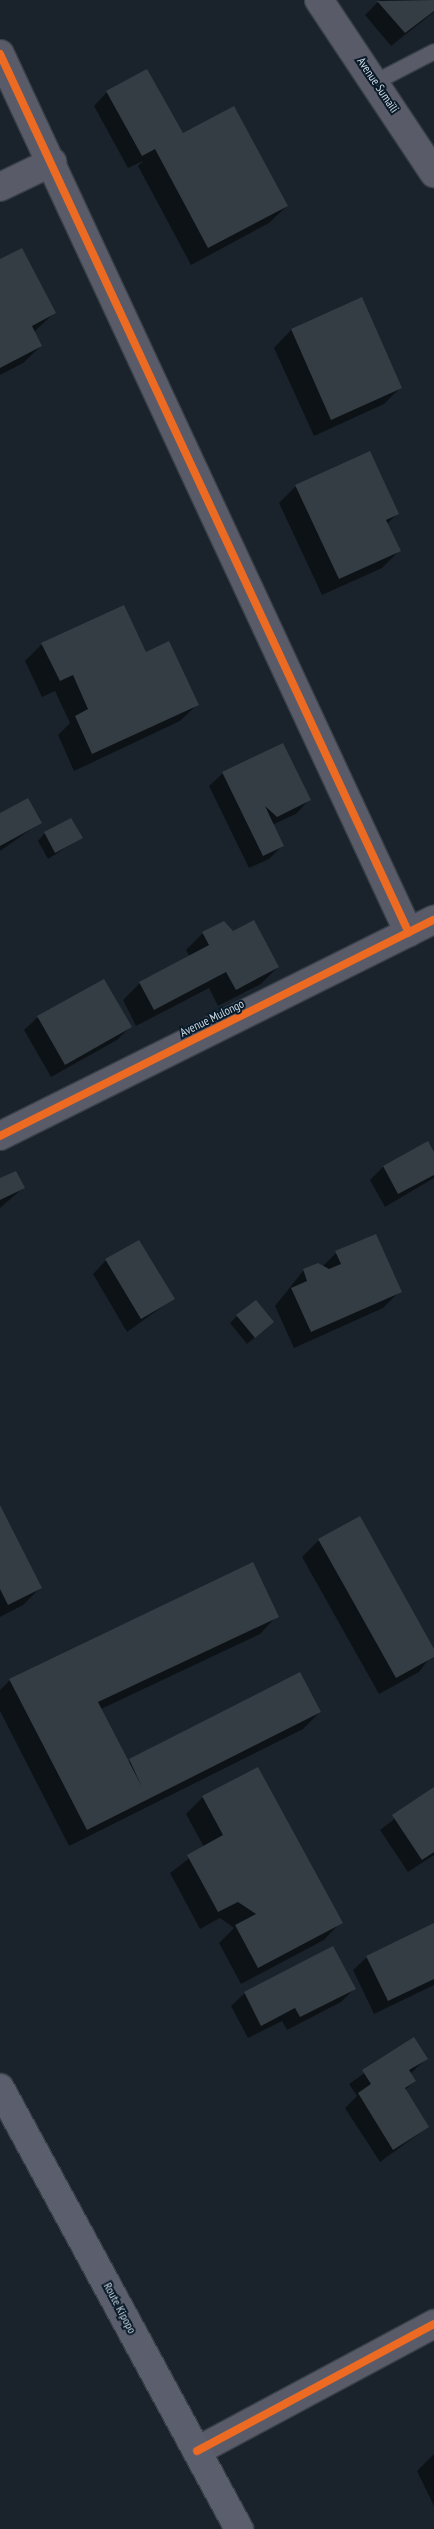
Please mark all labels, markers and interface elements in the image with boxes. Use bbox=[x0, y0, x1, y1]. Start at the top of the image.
street label: Avenue Sumaïli bbox=[354, 55, 402, 115]
street label: Avenue Mulongo bbox=[178, 996, 246, 1040]
street label: Route Kipopo bbox=[101, 2280, 139, 2336]

